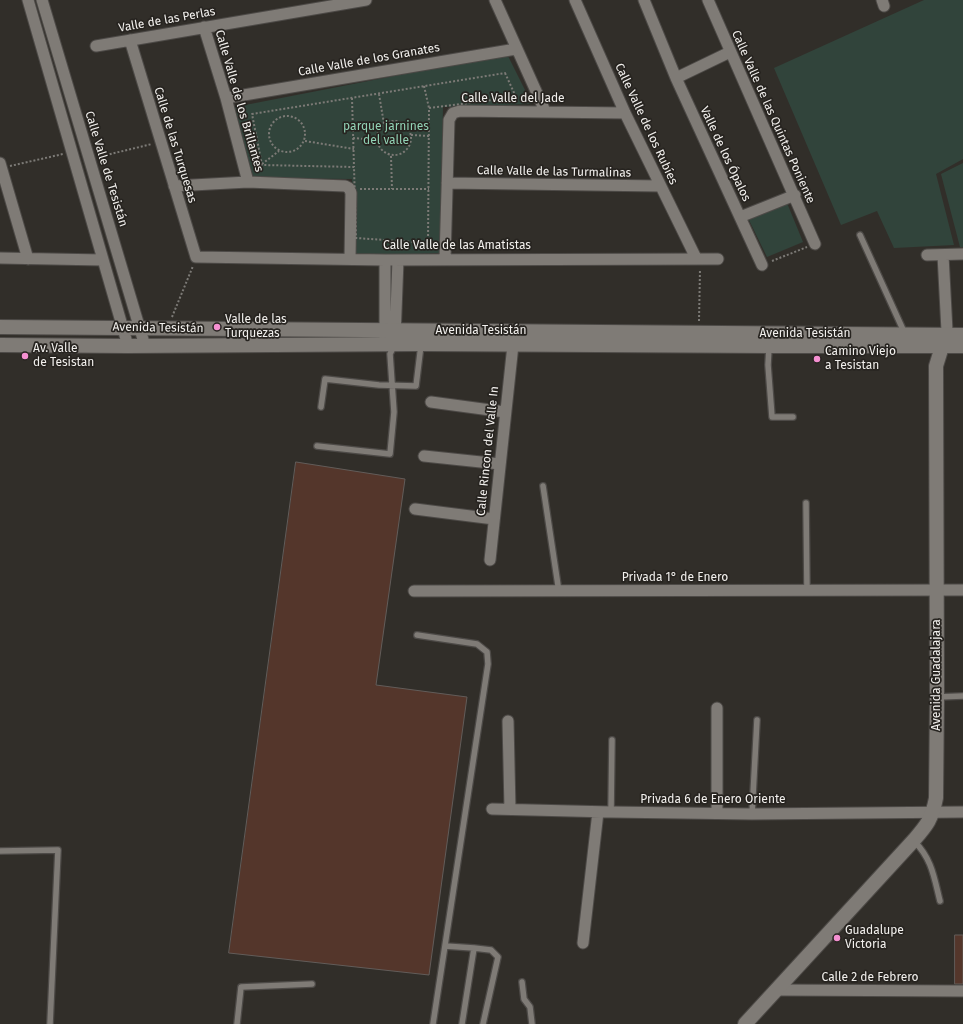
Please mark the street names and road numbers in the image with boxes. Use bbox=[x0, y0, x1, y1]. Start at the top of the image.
street label: Valle de las Perlas bbox=[117, 4, 217, 36]
street label: Calle Valle de los Brillantes bbox=[212, 28, 266, 174]
street label: Calle Valle de las Quintas Poniente bbox=[728, 28, 818, 206]
street label: Calle Valle de los Granates bbox=[297, 40, 441, 80]
street label: Calle Valle de los Rubíes bbox=[612, 61, 680, 187]
street label: Calle de las Turquesas bbox=[151, 85, 199, 205]
street label: Calle Valle del Jade bbox=[461, 92, 565, 106]
street label: Valle de los Ópalos bbox=[697, 104, 753, 204]
street label: Calle Valle de Tesistán bbox=[82, 109, 130, 229]
street label: Calle Valle de las Turmalinas bbox=[477, 163, 631, 181]
street label: Calle Valle de las Amatistas bbox=[383, 239, 531, 253]
street label: Avenida Tesistán bbox=[112, 320, 204, 336]
street label: Avenida Tesistán bbox=[435, 324, 527, 338]
street label: Avenida Tesistán bbox=[759, 327, 851, 341]
street label: Calle Rincon del Valle In bbox=[474, 385, 502, 517]
street label: Privada 1° de Enero bbox=[622, 571, 728, 585]
street label: Avenida Guadalajara bbox=[930, 619, 944, 731]
street label: Privada 6 de Enero Oriente bbox=[640, 793, 786, 807]
street label: Calle 2 de Febrero bbox=[822, 971, 918, 985]

